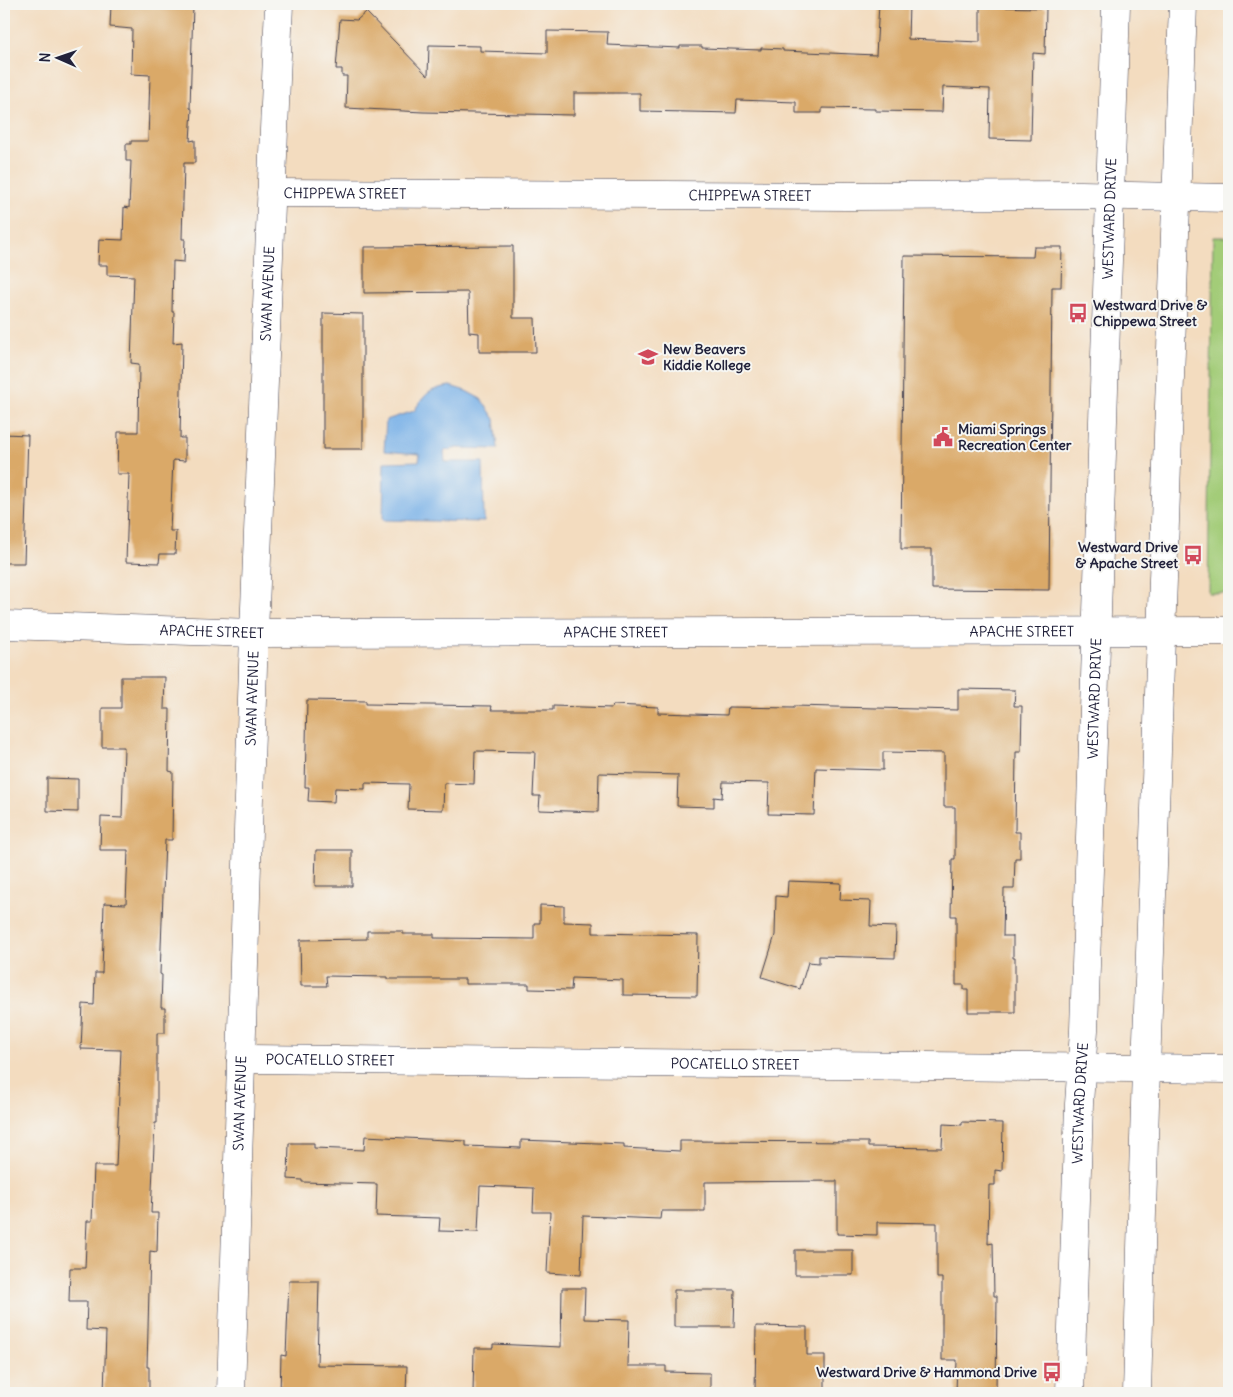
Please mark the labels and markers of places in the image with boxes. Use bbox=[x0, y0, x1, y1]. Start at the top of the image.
place label: Westward Drive & Chippewa Street bbox=[1093, 296, 1207, 330]
bus stop icon: Westward Drive & Chippewa Street bbox=[1067, 302, 1089, 324]
place label: New Beavers Kiddie Kollege bbox=[663, 340, 751, 374]
school or university icon: New Beavers Kiddie Kollege bbox=[637, 346, 659, 368]
place label: Miami Springs Recreation Center bbox=[958, 420, 1072, 454]
public building icon: Miami Springs Recreation Center bbox=[932, 426, 954, 448]
place label: Westward Drive & Apache Street bbox=[1076, 538, 1178, 572]
bus stop icon: Westward Drive & Apache Street bbox=[1182, 544, 1204, 566]
bus stop icon: Westward Drive & Hammond Drive bbox=[1041, 1361, 1063, 1383]
place label: Westward Drive & Hammond Drive bbox=[816, 1363, 1037, 1381]

